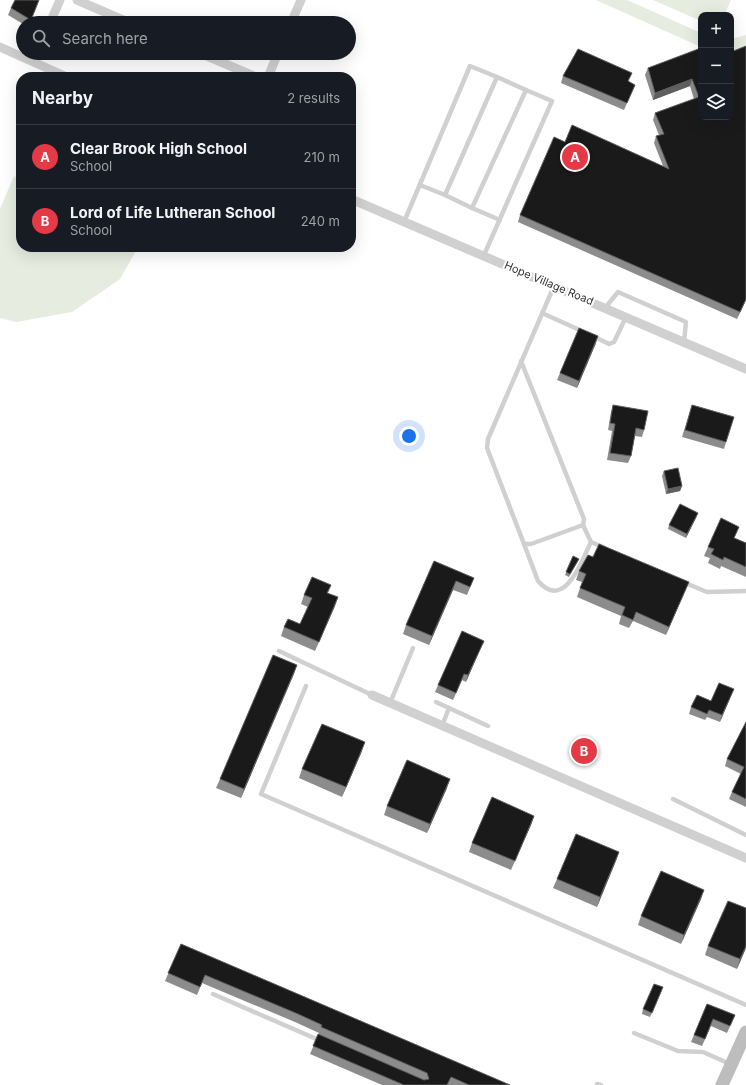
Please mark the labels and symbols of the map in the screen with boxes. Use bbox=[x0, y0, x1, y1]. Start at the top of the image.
pin: A bbox=[562, 142, 588, 172]
street label: Hope Village Road bbox=[502, 258, 596, 308]
your location bbox=[399, 426, 419, 446]
pin: B bbox=[571, 736, 597, 766]

